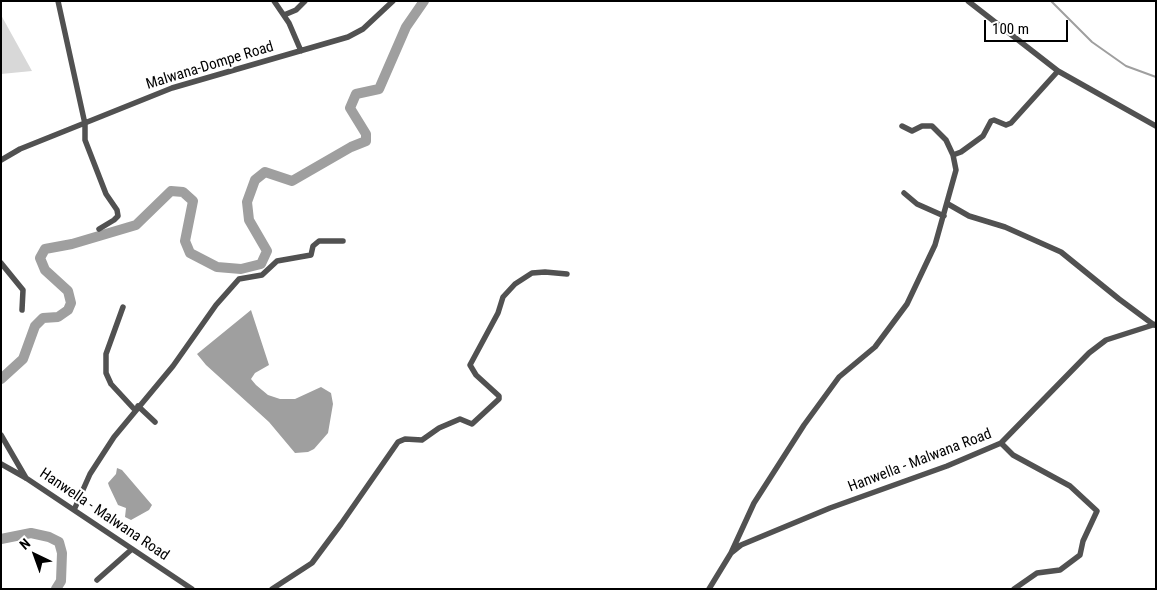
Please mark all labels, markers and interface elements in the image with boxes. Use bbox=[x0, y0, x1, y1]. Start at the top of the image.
scale bar bbox=[987, 10, 1071, 42]
text: 100 m bbox=[992, 20, 1029, 38]
street label: Malwana-Dompe Road bbox=[144, 38, 276, 94]
street label: Hanwella - Malwana Road bbox=[846, 425, 994, 497]
street label: Hanwella - Malwana Road bbox=[36, 465, 172, 565]
north arrow bbox=[10, 530, 60, 580]
text: N bbox=[16, 535, 33, 553]

